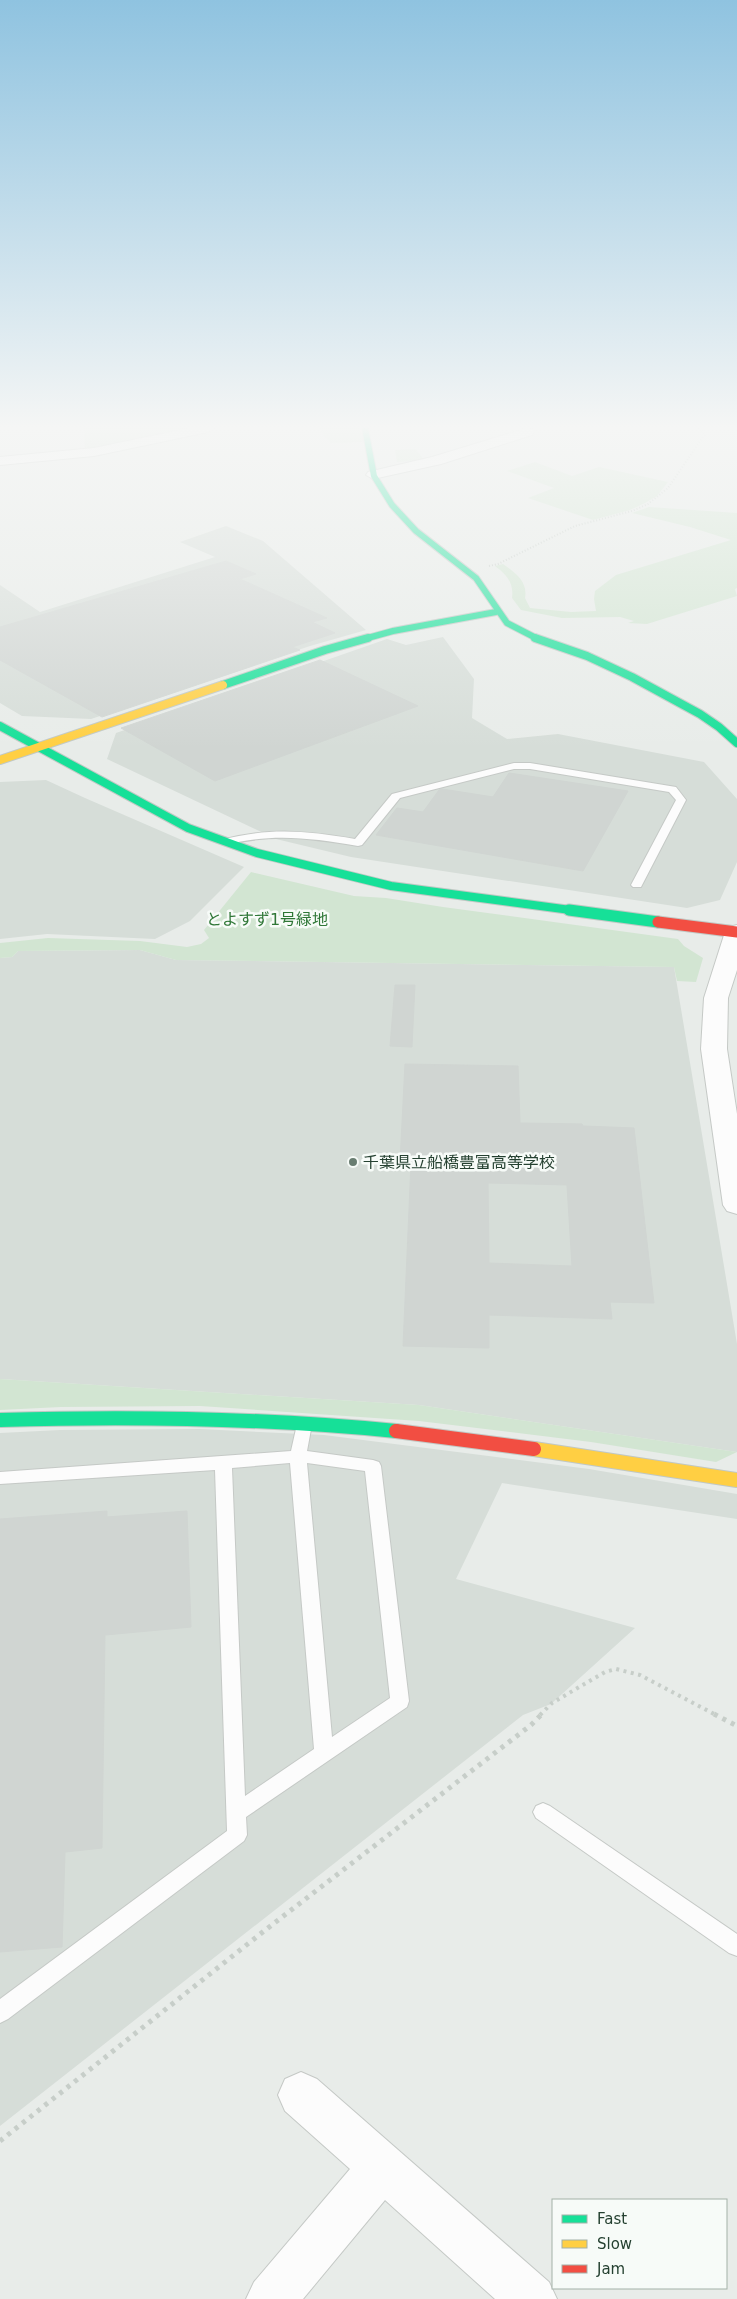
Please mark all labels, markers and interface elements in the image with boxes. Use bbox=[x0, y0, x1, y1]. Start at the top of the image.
park label: とよすず1号緑地 bbox=[206, 910, 328, 929]
place label: 千葉県立船橋豊富高等学校 bbox=[363, 1153, 555, 1172]
marker: 千葉県立船橋豊富高等学校 bbox=[347, 1156, 359, 1168]
legend bbox=[552, 2199, 727, 2289]
text: Fast bbox=[597, 2210, 627, 2228]
text: Slow bbox=[597, 2235, 632, 2253]
text: Jam bbox=[596, 2260, 625, 2278]

